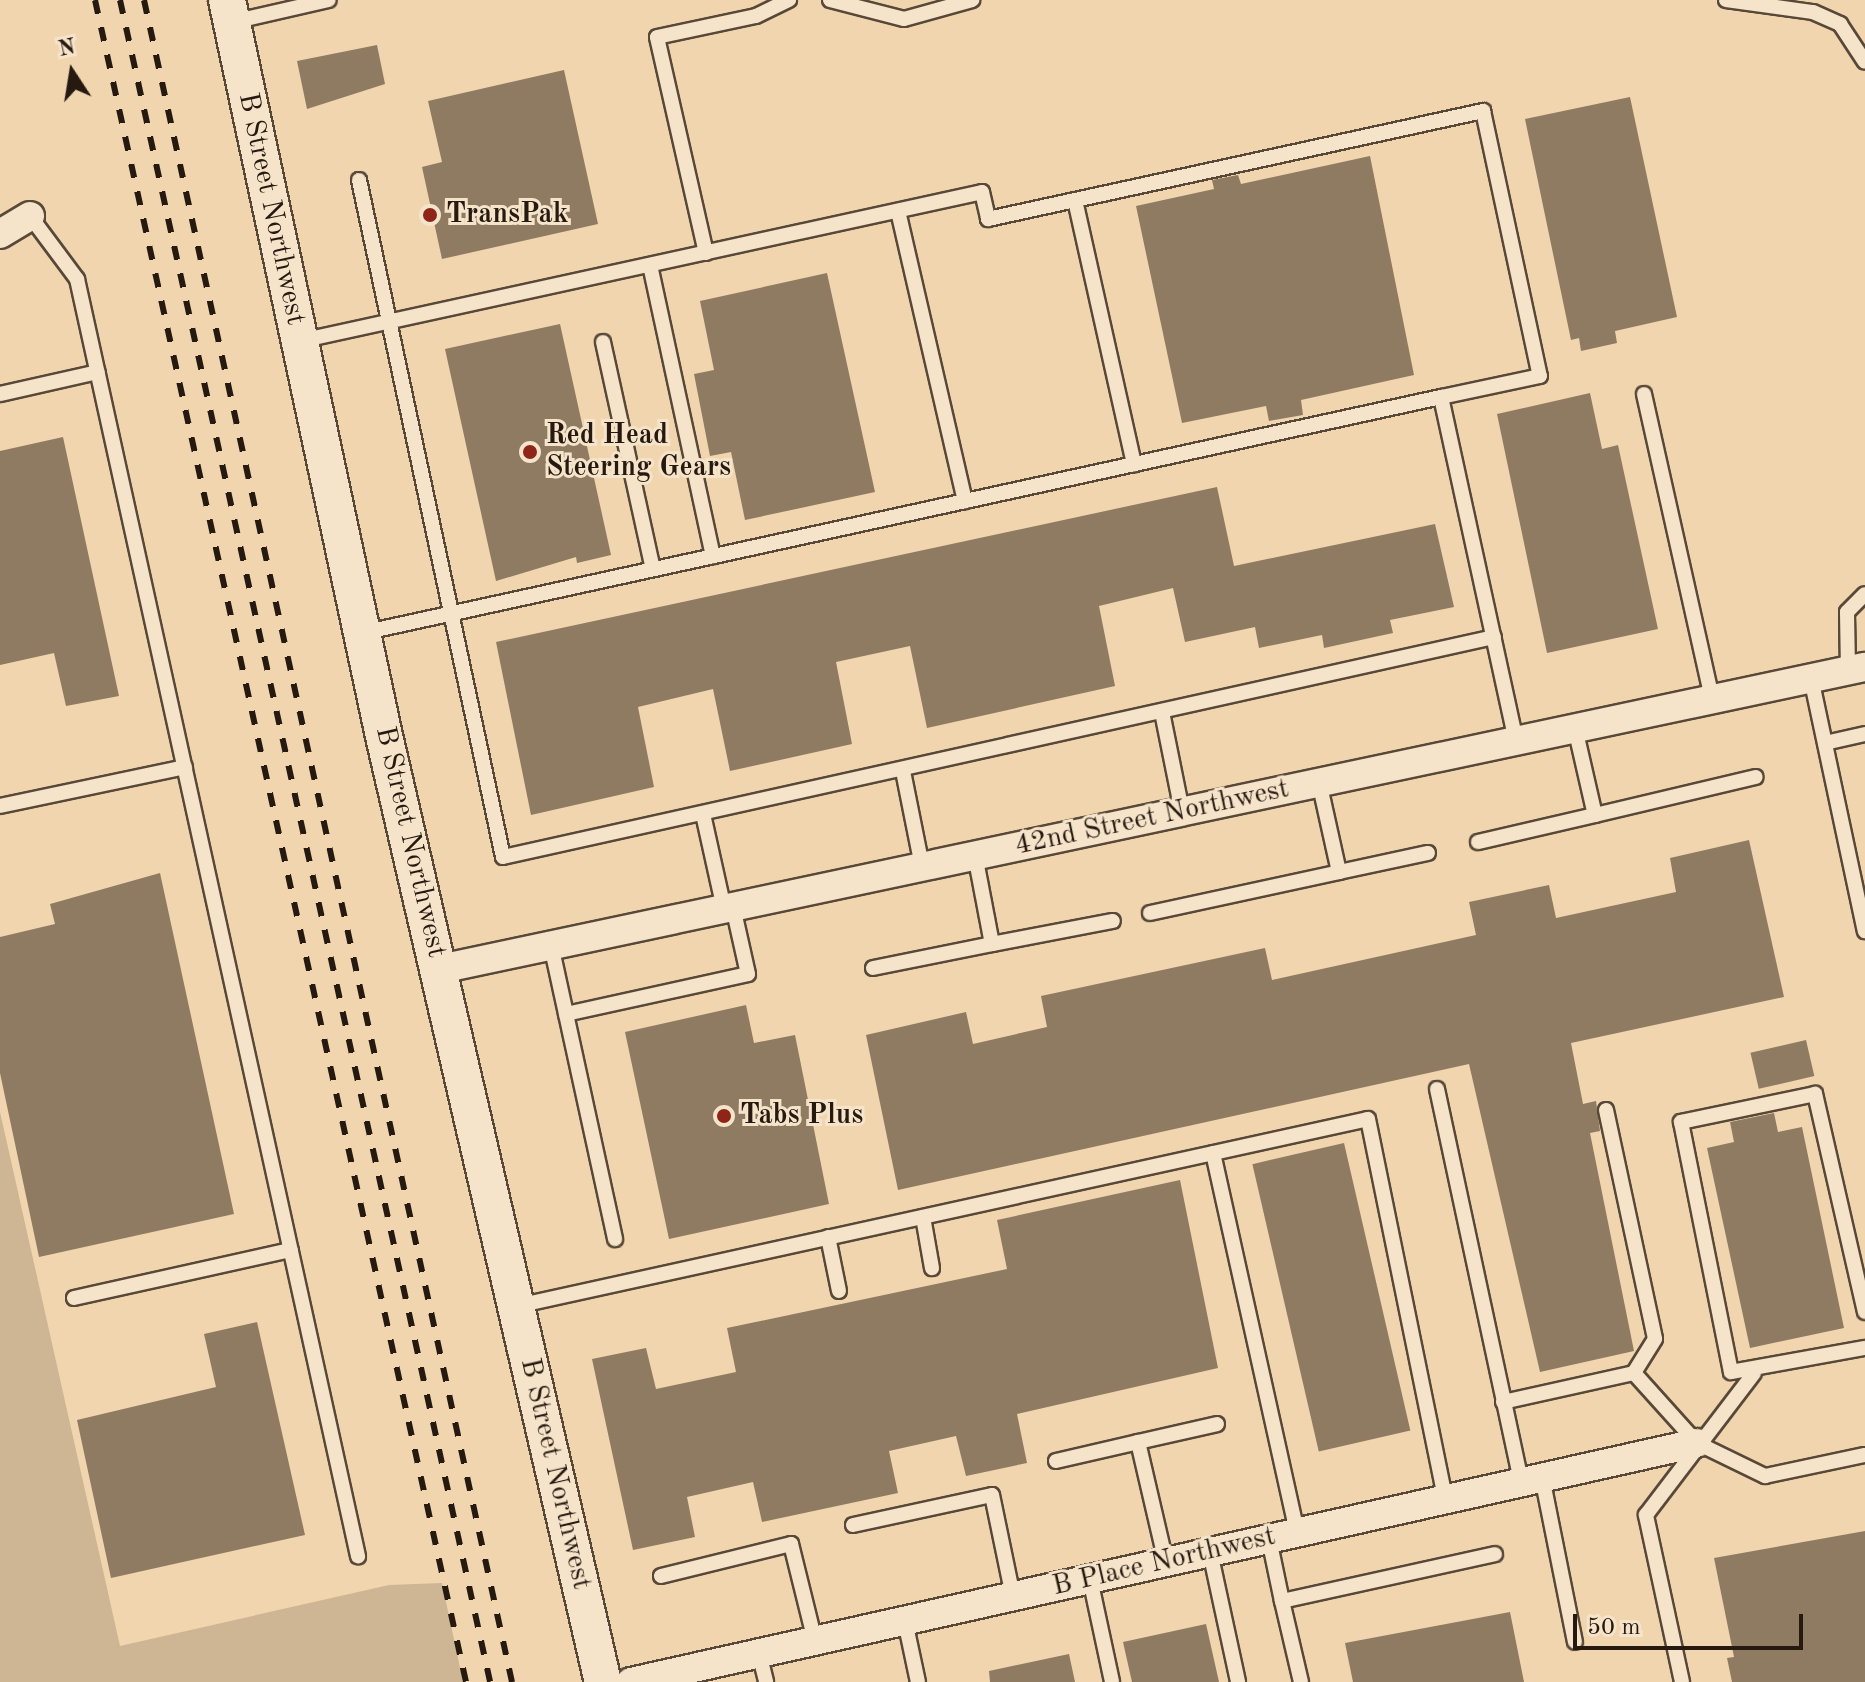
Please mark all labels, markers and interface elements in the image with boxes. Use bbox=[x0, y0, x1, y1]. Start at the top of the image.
north arrow bbox=[32, 32, 112, 112]
text: N bbox=[57, 36, 78, 61]
street label: B Street Northwest bbox=[230, 90, 312, 328]
place label: TransPak bbox=[446, 198, 568, 232]
marker: TransPak bbox=[421, 206, 439, 224]
place label: Red Head Steering Gears bbox=[546, 419, 731, 485]
marker: Red Head Steering Gears bbox=[521, 443, 539, 461]
street label: B Street Northwest bbox=[367, 723, 453, 961]
street label: 42nd Street Northwest bbox=[1012, 773, 1292, 863]
place label: Tabs Plus bbox=[740, 1099, 863, 1133]
marker: Tabs Plus bbox=[715, 1107, 733, 1125]
street label: B Street Northwest bbox=[512, 1355, 598, 1593]
street label: B Place Northwest bbox=[1049, 1520, 1279, 1604]
scale bar bbox=[1577, 1598, 1807, 1648]
text: 50 m bbox=[1587, 1616, 1641, 1640]

